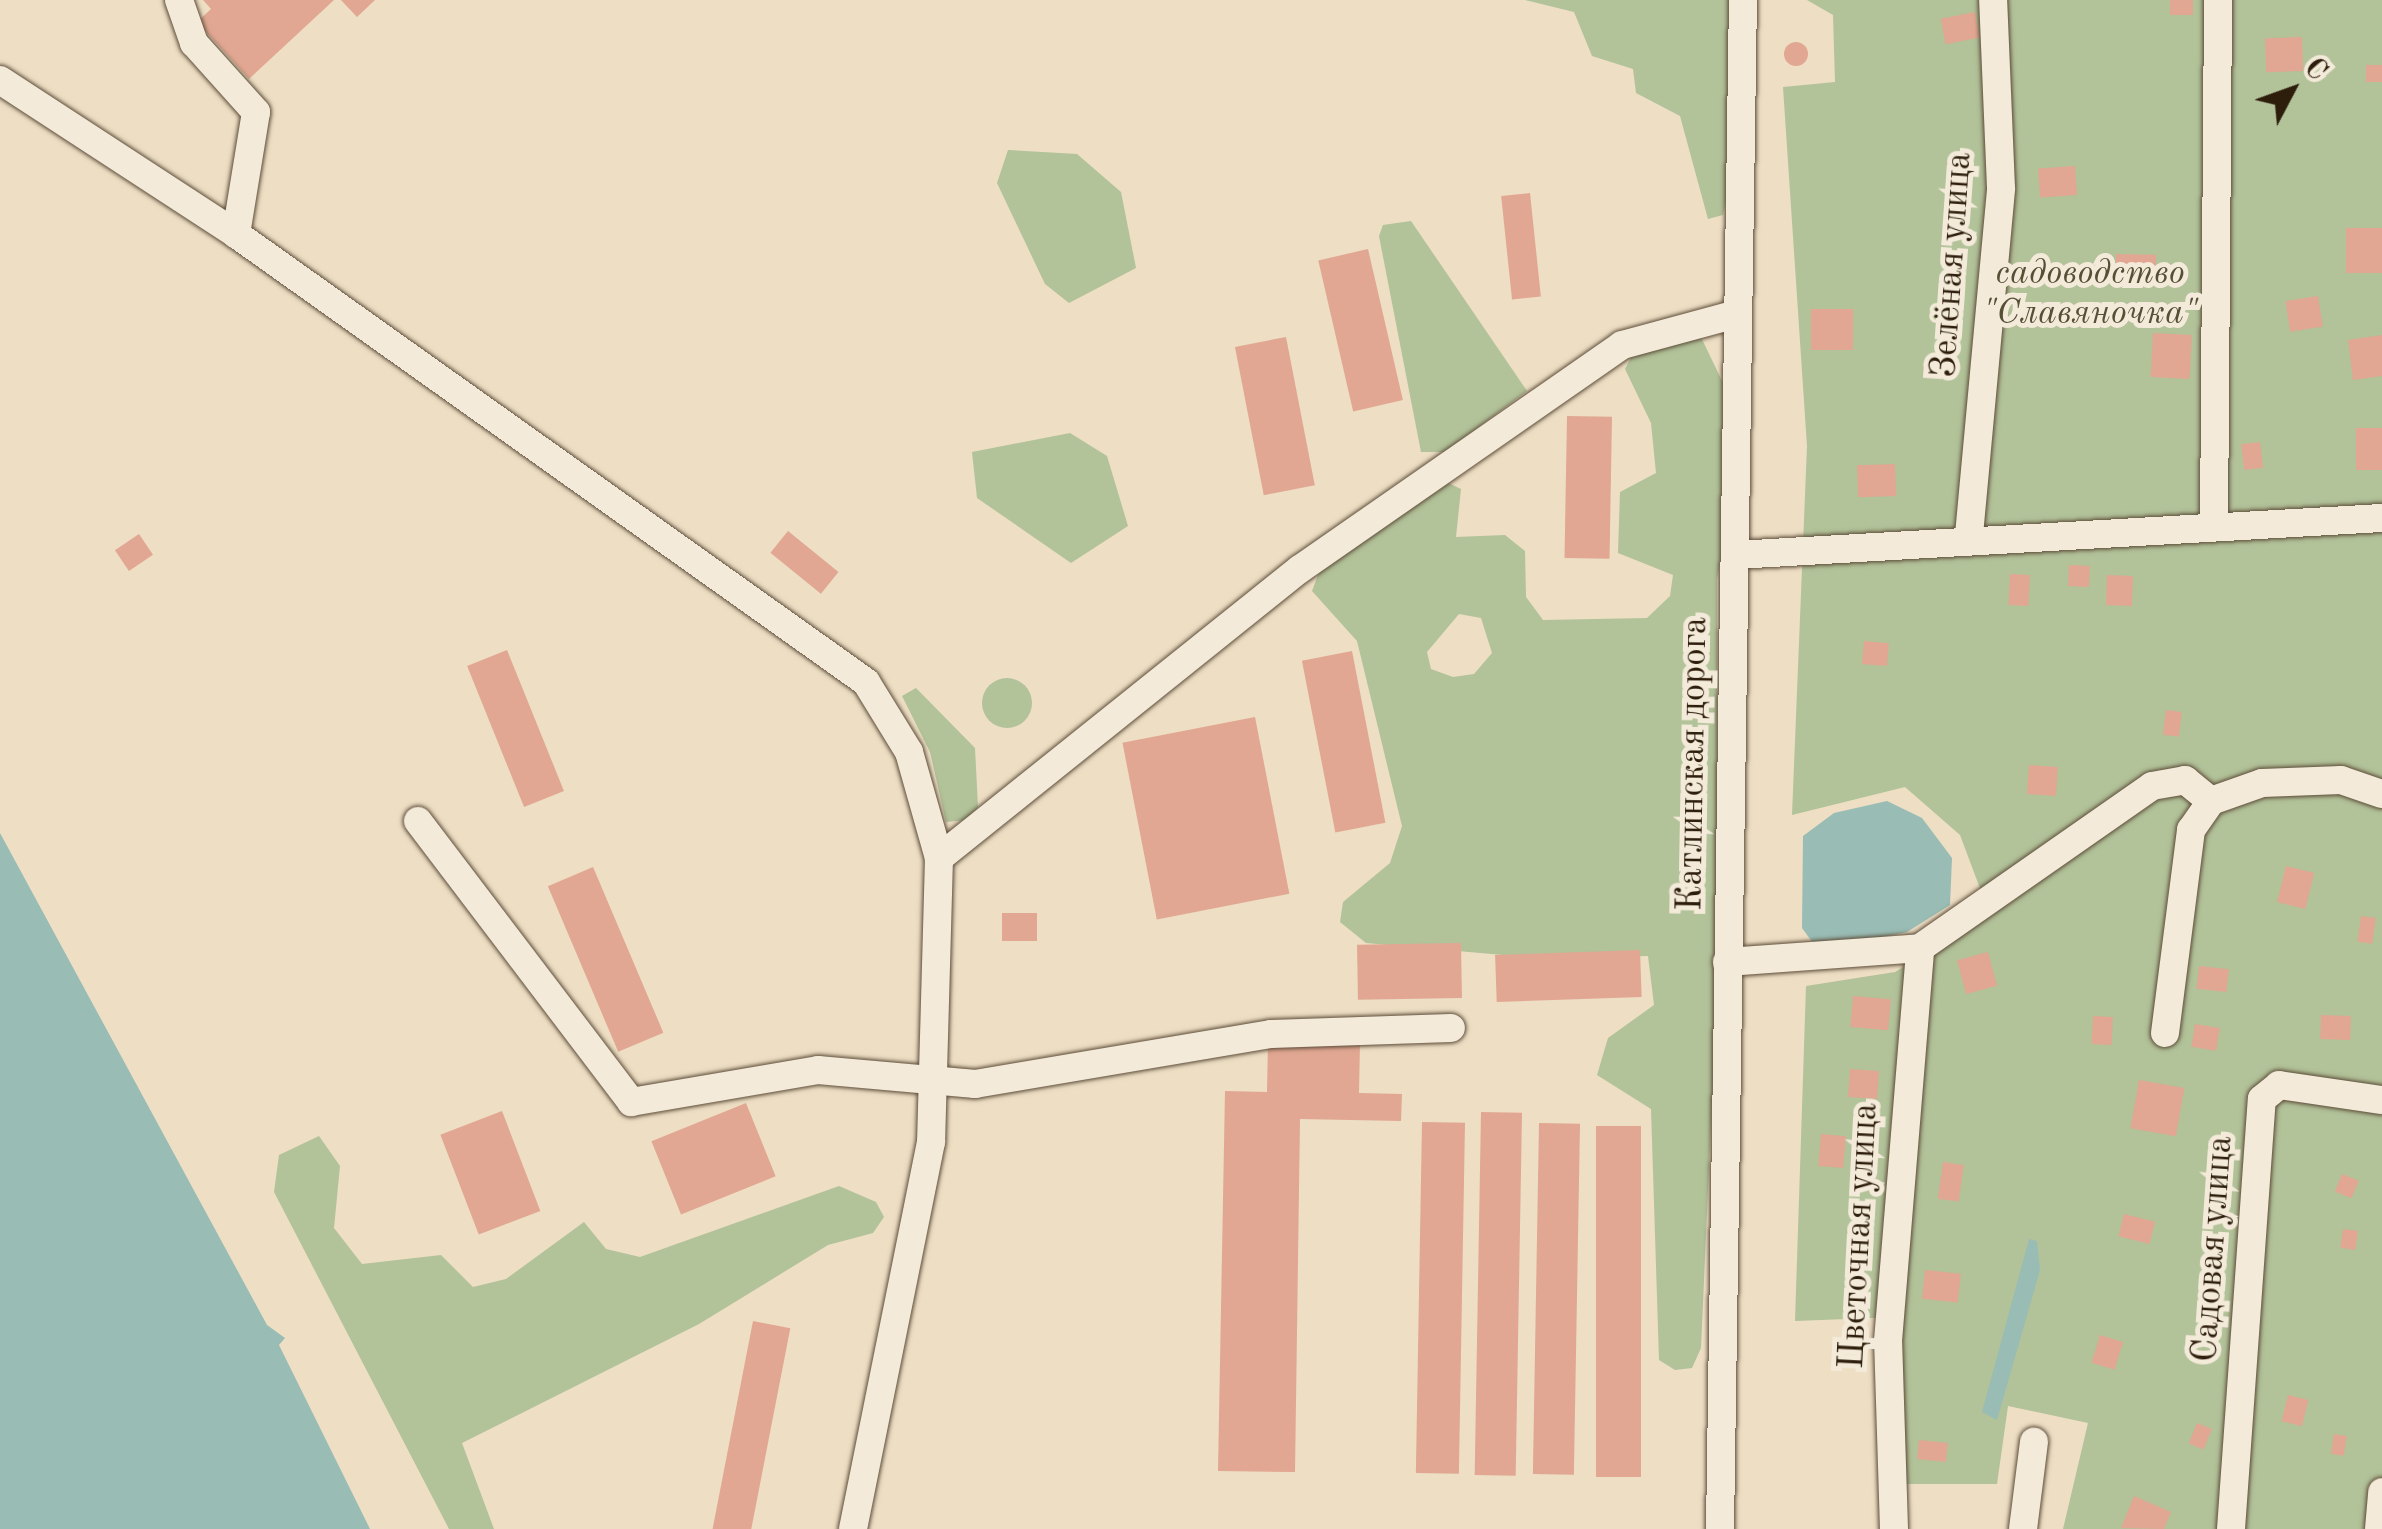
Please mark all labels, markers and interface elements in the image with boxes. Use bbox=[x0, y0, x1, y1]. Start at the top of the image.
north arrow bbox=[2242, 40, 2342, 140]
text: С bbox=[2298, 54, 2331, 86]
street label: Зелёная улица bbox=[1924, 151, 1982, 379]
park label: садоводство "Славяночка" bbox=[1982, 253, 2198, 335]
street label: Катлинская дорога bbox=[1670, 617, 1718, 911]
street label: Цветочная улица bbox=[1832, 1102, 1888, 1370]
street label: Садовая улица bbox=[2185, 1134, 2243, 1364]

